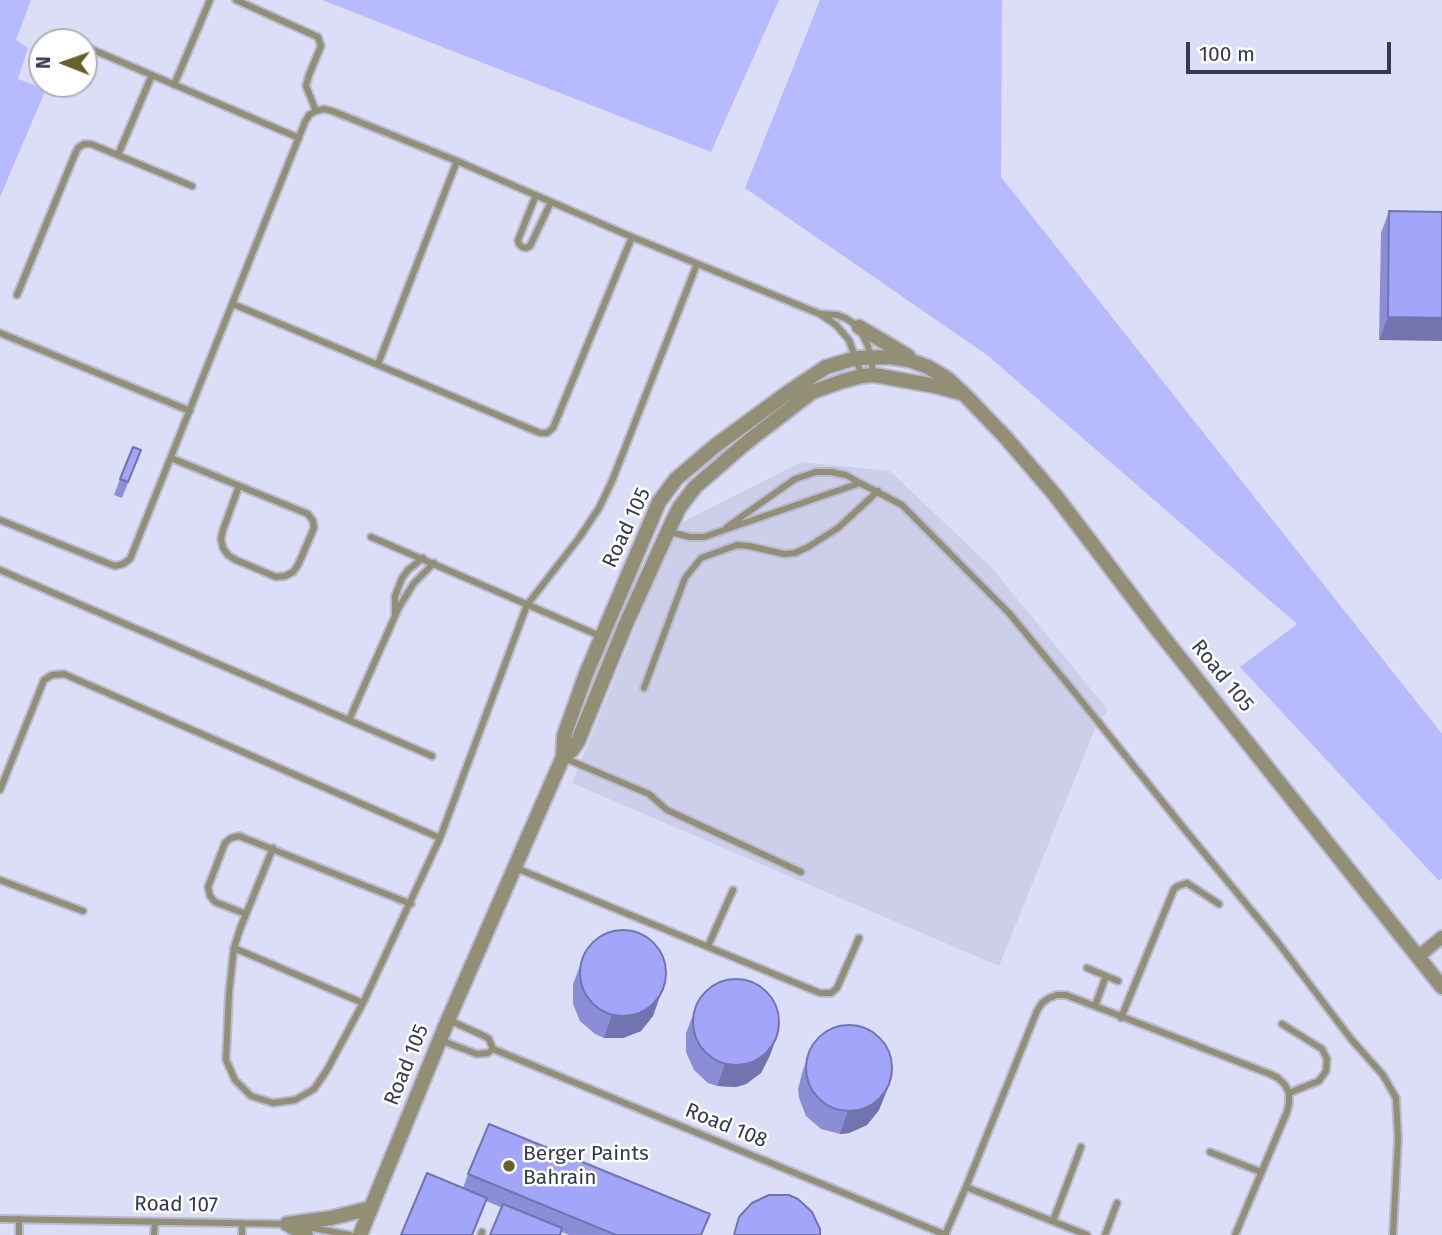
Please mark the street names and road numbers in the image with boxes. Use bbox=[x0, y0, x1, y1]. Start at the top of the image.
street label: Road 105 bbox=[598, 484, 656, 572]
street label: Road 105 bbox=[1185, 635, 1259, 717]
street label: Road 105 bbox=[379, 1021, 435, 1109]
street label: Road 108 bbox=[681, 1098, 771, 1154]
street label: Road 107 bbox=[134, 1192, 218, 1218]

